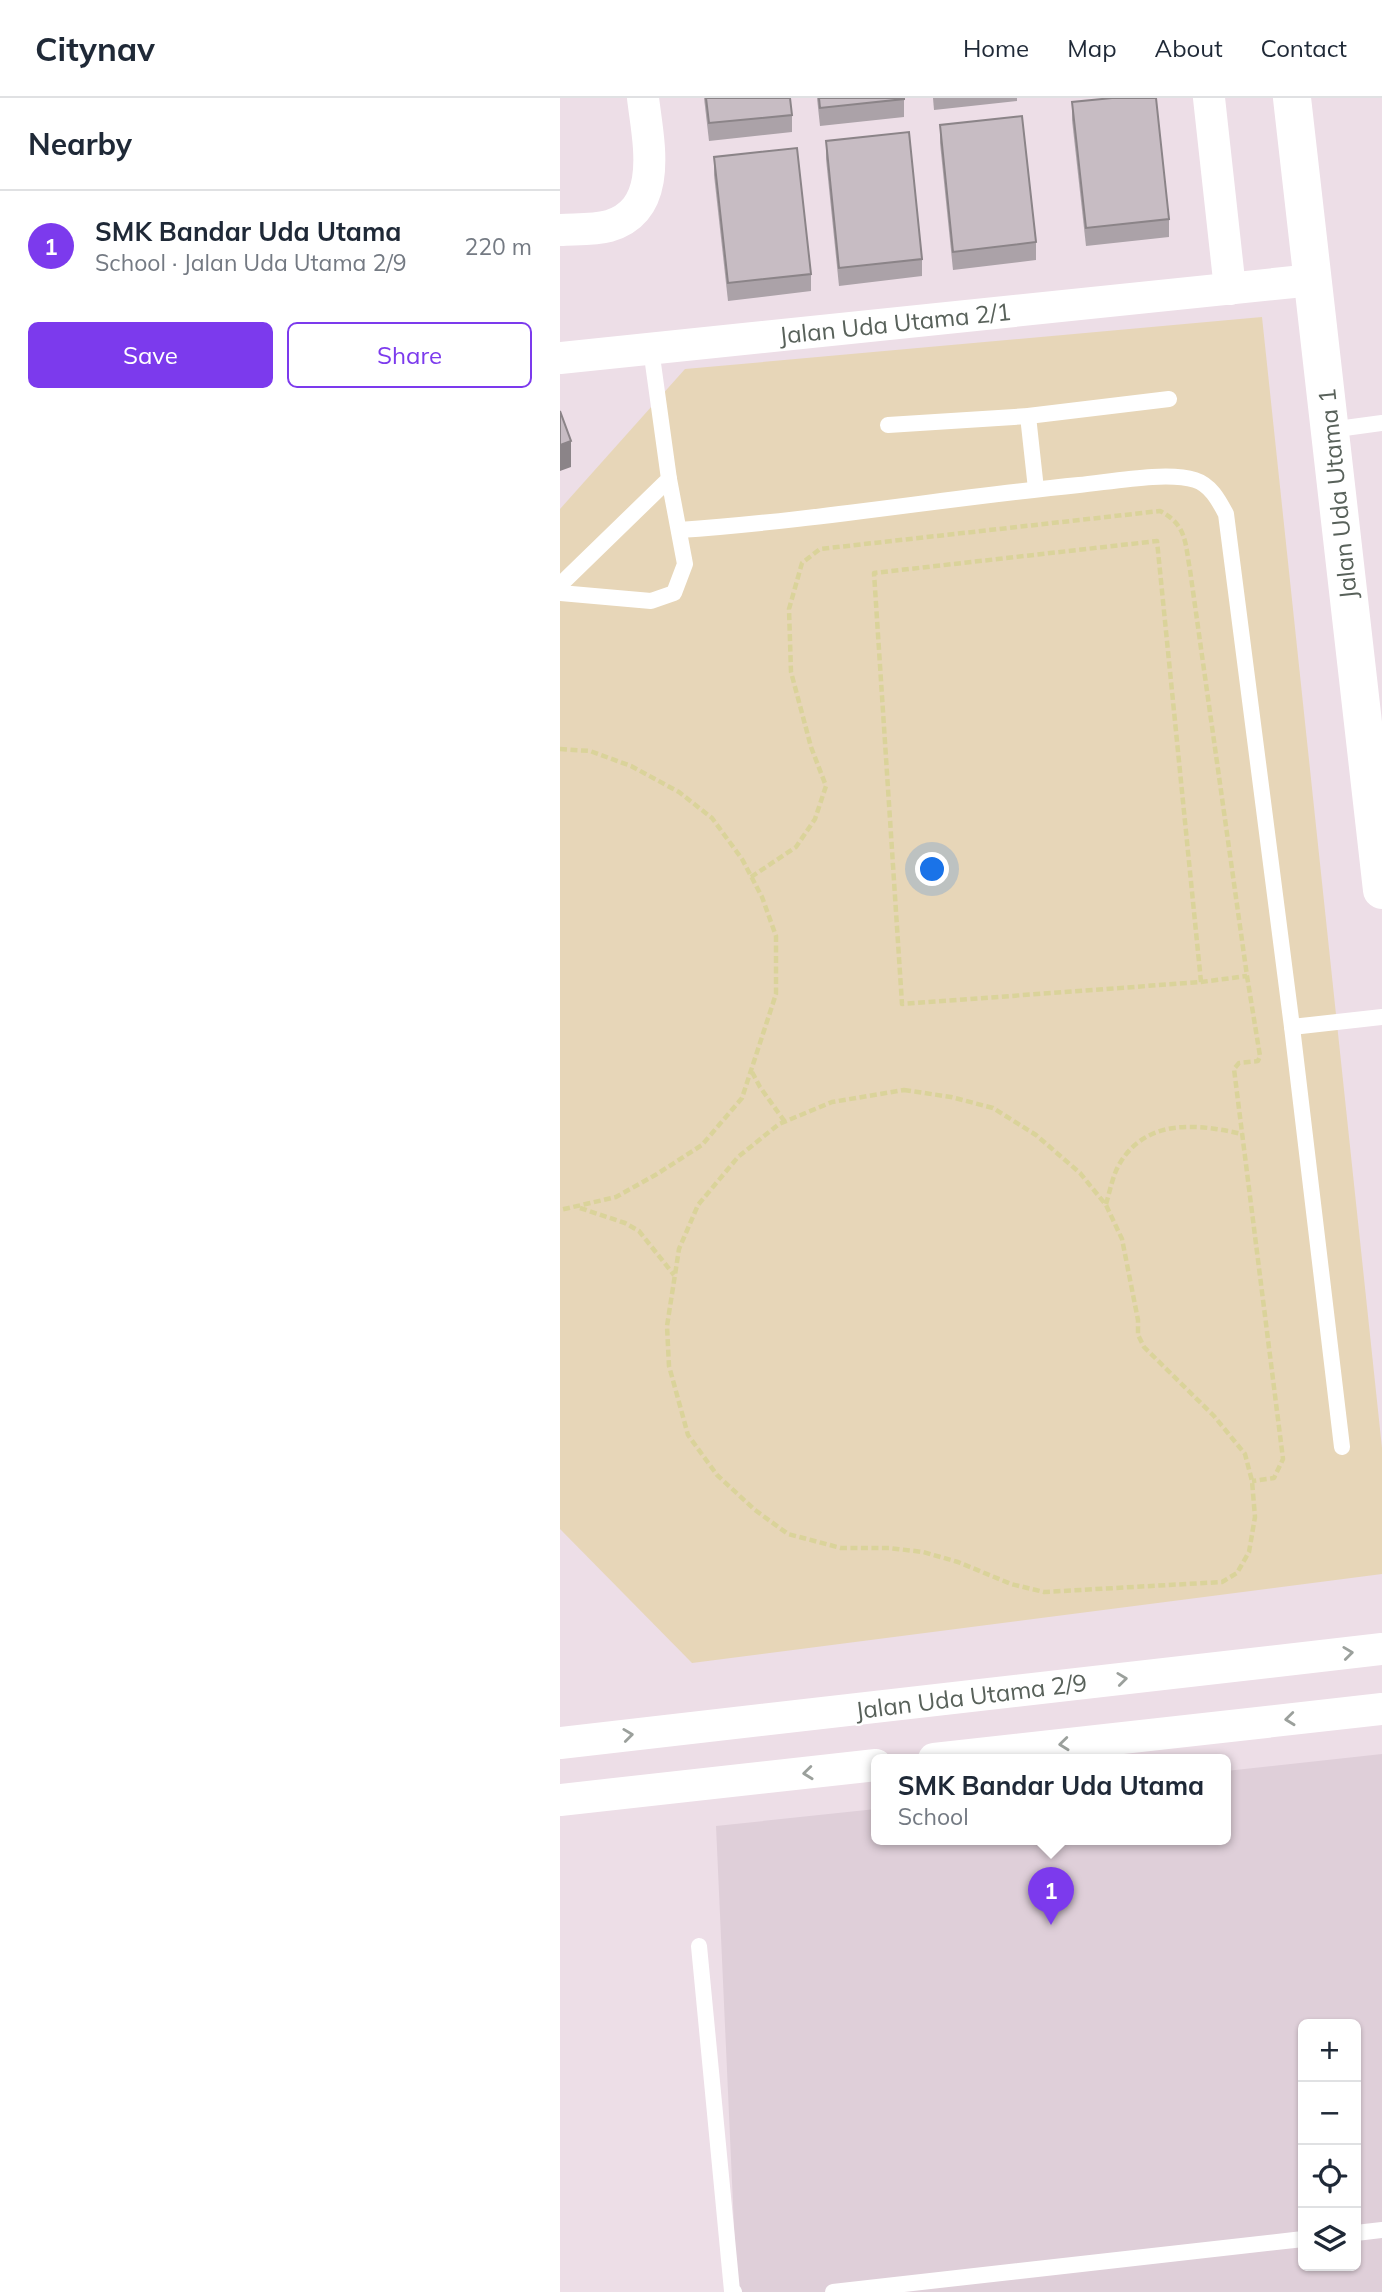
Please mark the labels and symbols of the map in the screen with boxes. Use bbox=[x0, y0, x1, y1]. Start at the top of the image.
street label: Jalan Uda Utama 2/1 bbox=[778, 296, 1012, 350]
street label: Jalan Uda Utama 1 bbox=[1311, 387, 1363, 601]
your location bbox=[915, 852, 949, 886]
one-way arrow bbox=[1342, 1646, 1353, 1661]
street label: Jalan Uda Utama 2/9 bbox=[854, 1667, 1088, 1725]
one-way arrow bbox=[1116, 1671, 1127, 1686]
one-way arrow bbox=[1284, 1712, 1296, 1727]
one-way arrow bbox=[622, 1728, 634, 1743]
one-way arrow bbox=[1058, 1737, 1070, 1752]
one-way arrow bbox=[802, 1765, 814, 1780]
pin: 1 bbox=[1028, 1867, 1074, 1925]

